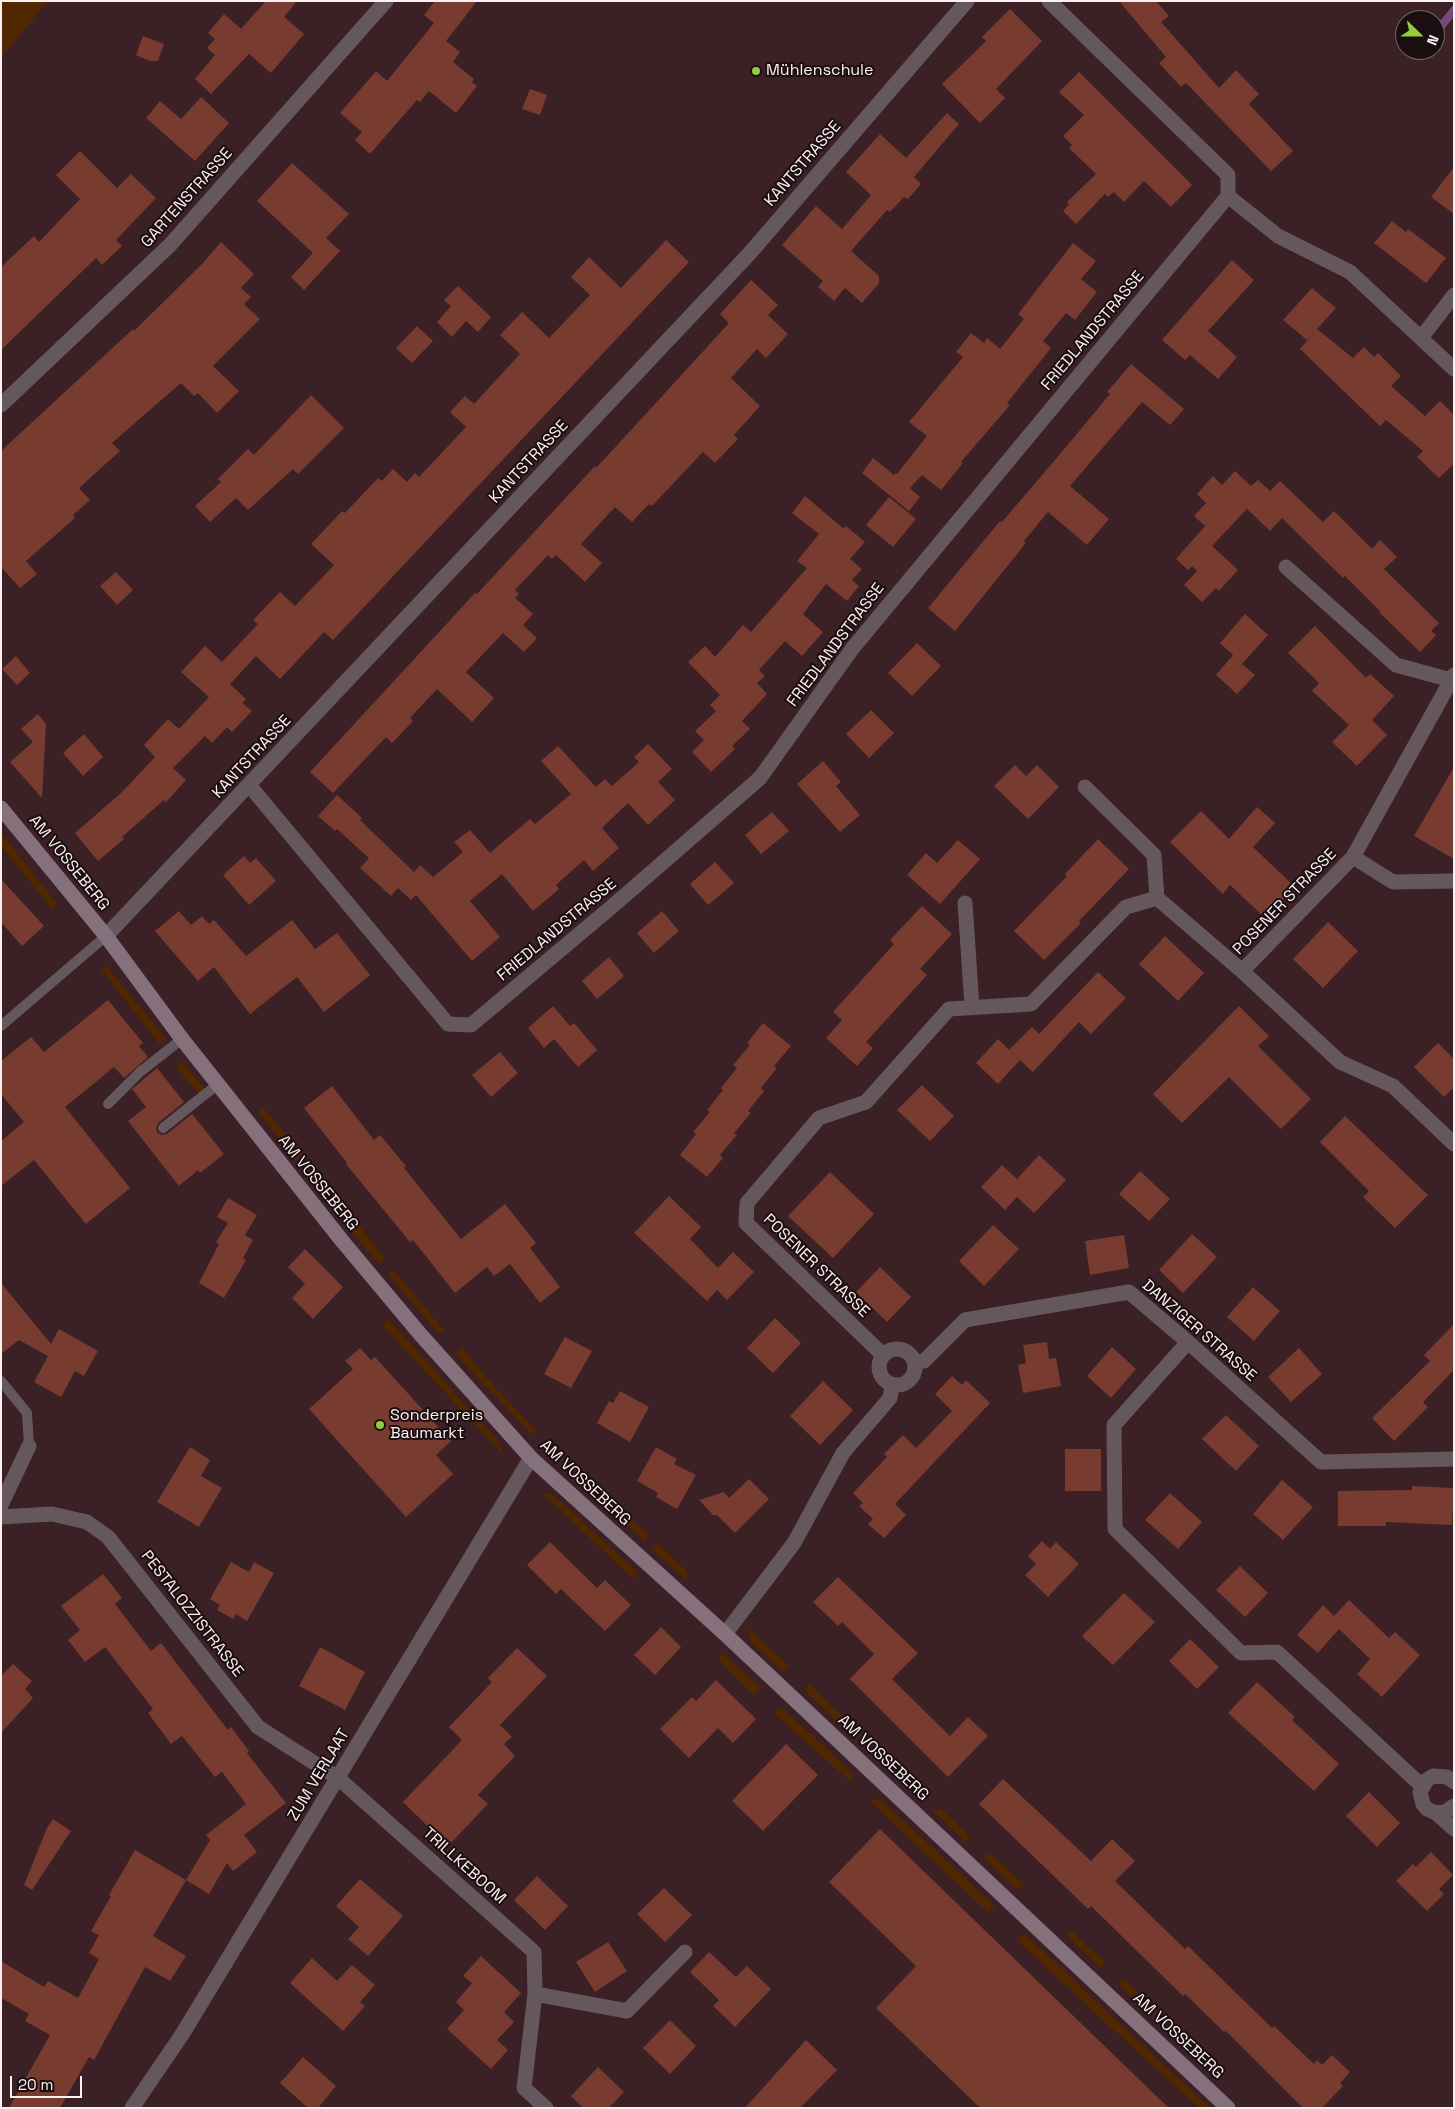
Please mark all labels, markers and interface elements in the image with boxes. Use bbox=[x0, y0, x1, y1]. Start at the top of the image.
north arrow bbox=[1395, 10, 1445, 60]
text: N bbox=[1423, 33, 1443, 48]
place label: Mühlenschule bbox=[766, 61, 874, 81]
marker: Mühlenschule bbox=[750, 65, 762, 77]
street label: KANTSTRASSE bbox=[761, 117, 845, 211]
street label: GARTENSTRASSE bbox=[137, 144, 237, 252]
street label: FRIEDLANDSTRASSE bbox=[1038, 267, 1148, 395]
street label: KANTSTRASSE bbox=[485, 416, 573, 508]
street label: FRIEDLANDSTRASSE bbox=[783, 579, 889, 711]
street label: KANTSTRASSE bbox=[208, 711, 296, 803]
street label: AM VOSSEBERG bbox=[25, 811, 113, 915]
street label: POSENER STRASSE bbox=[1229, 845, 1341, 959]
street label: FRIEDLANDSTRASSE bbox=[493, 875, 621, 985]
street label: AM VOSSEBERG bbox=[274, 1131, 362, 1235]
street label: POSENER STRASSE bbox=[759, 1210, 873, 1322]
street label: DANZIGER STRASSE bbox=[1138, 1276, 1260, 1386]
place label: Sonderpreis Baumarkt bbox=[390, 1406, 483, 1444]
marker: Sonderpreis Baumarkt bbox=[374, 1419, 386, 1431]
street label: AM VOSSEBERG bbox=[536, 1436, 634, 1530]
street label: PESTALOZZISTRASSE bbox=[137, 1547, 247, 1681]
street label: AM VOSSEBERG bbox=[834, 1711, 932, 1805]
street label: ZUM VERLAAT bbox=[284, 1726, 354, 1824]
street label: TRILLKEBOOM bbox=[418, 1824, 510, 1908]
street label: AM VOSSEBERG bbox=[1129, 1989, 1227, 2083]
scale bar bbox=[12, 2066, 85, 2098]
text: 20 m bbox=[18, 2075, 53, 2094]

